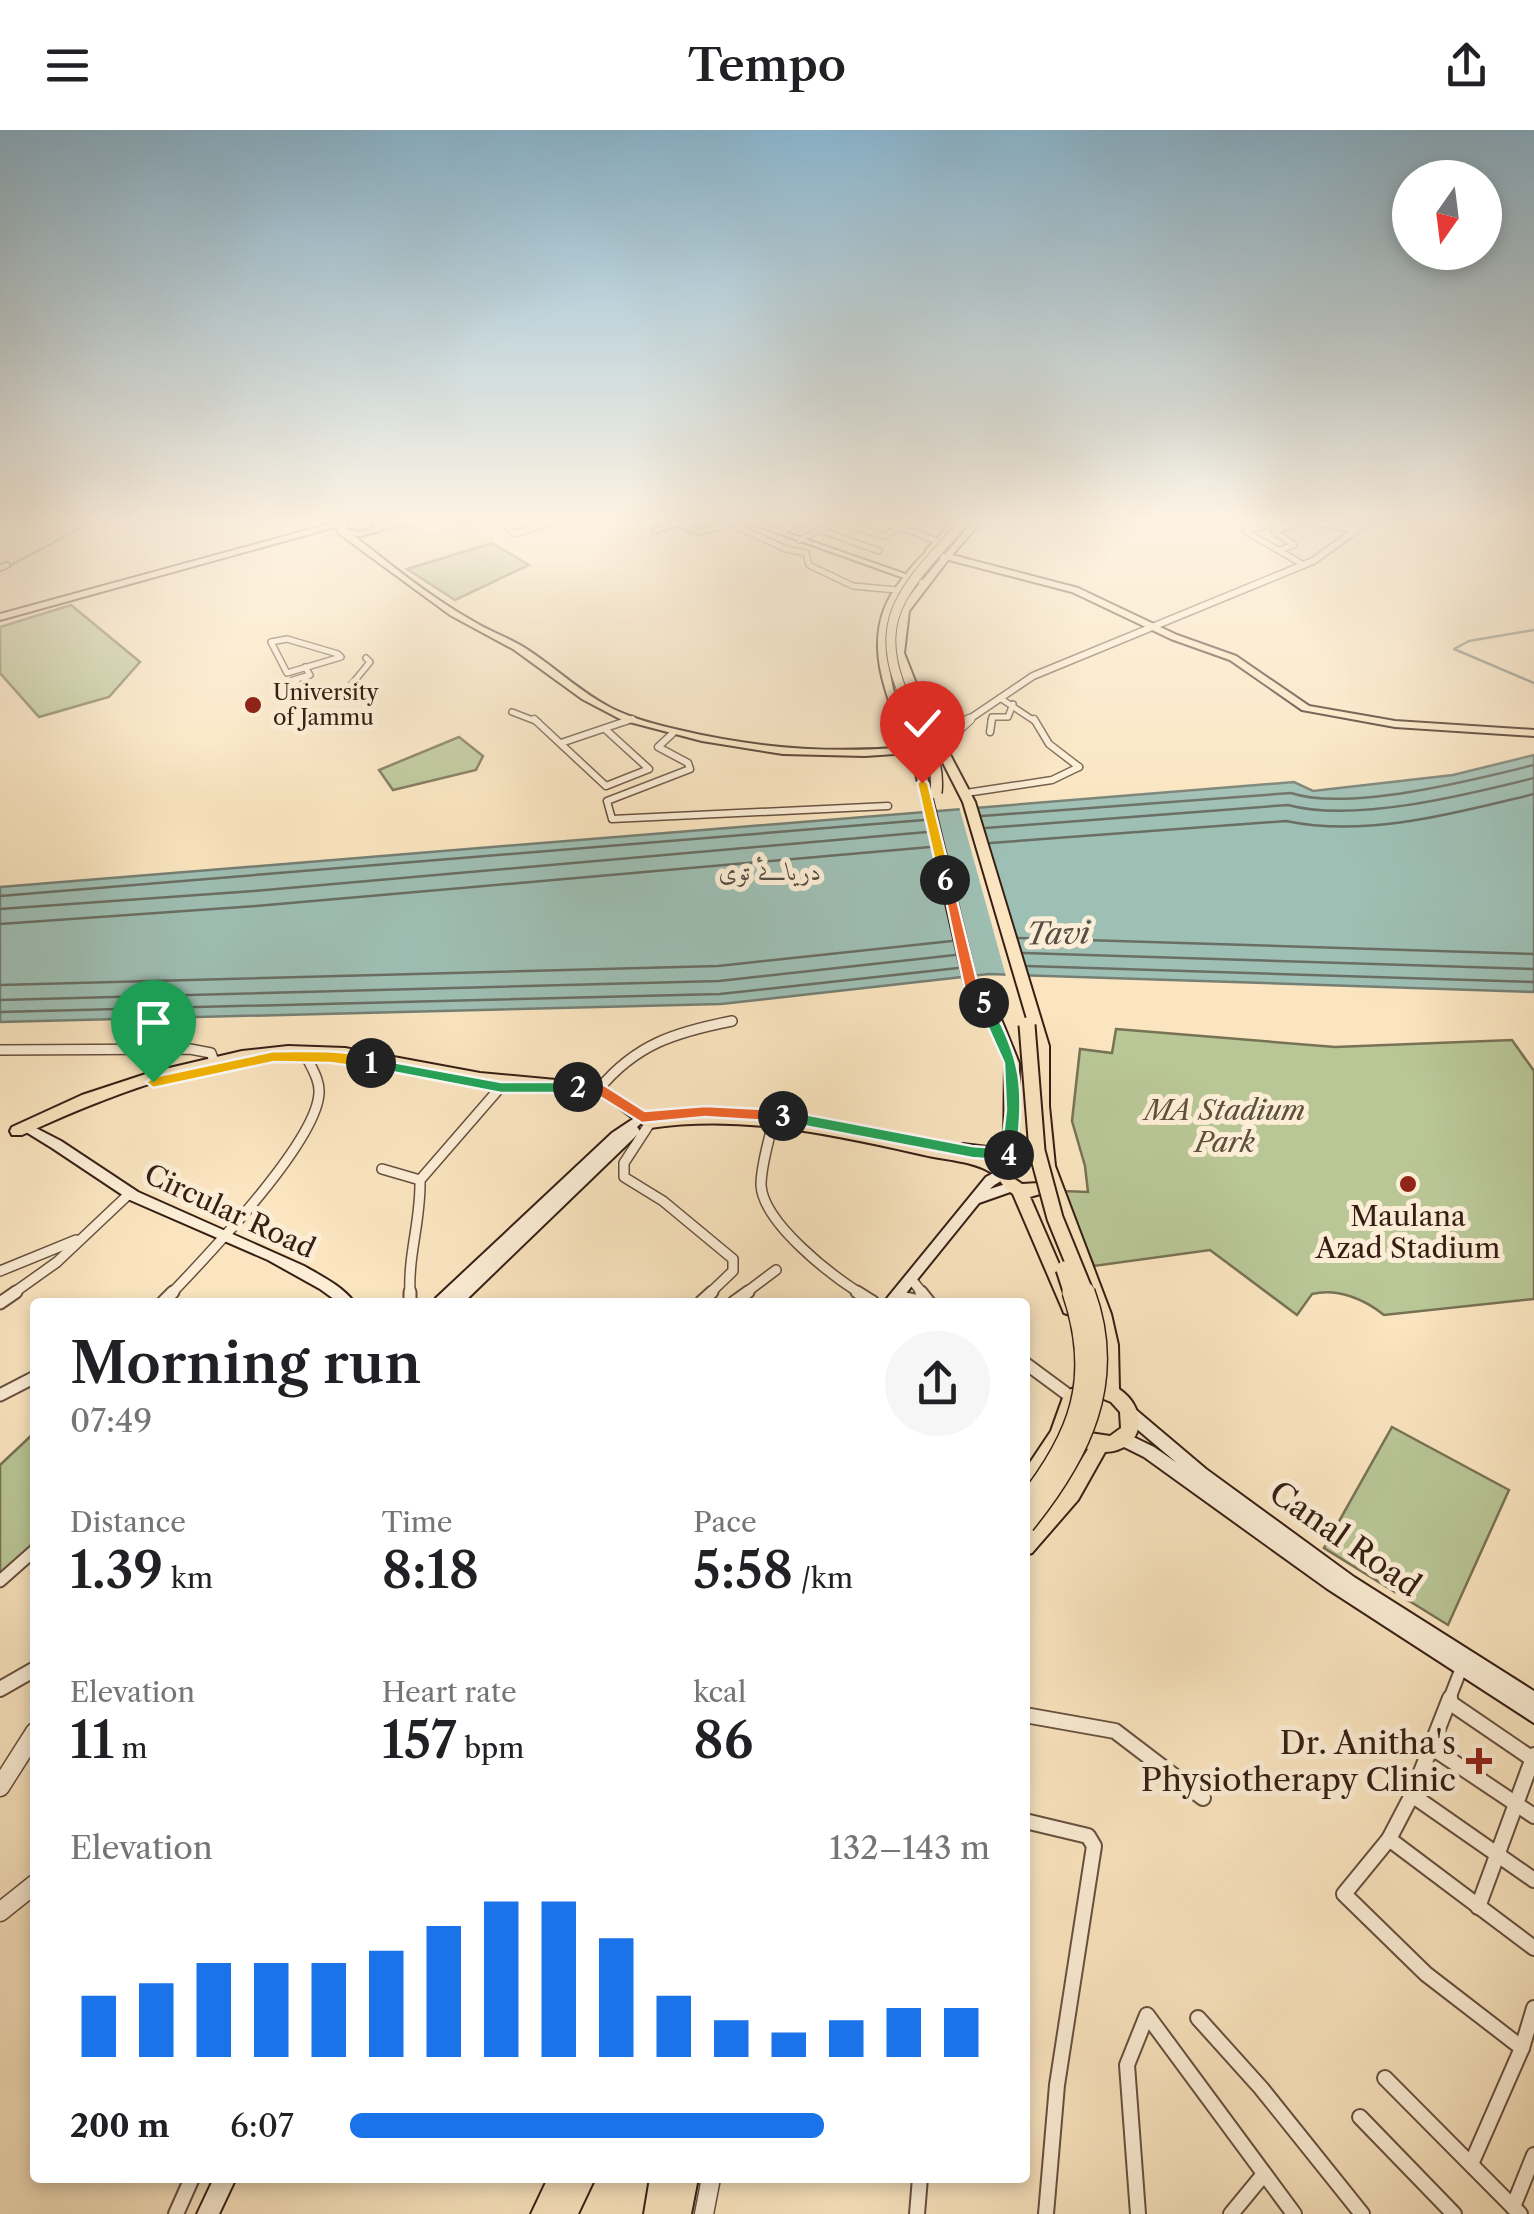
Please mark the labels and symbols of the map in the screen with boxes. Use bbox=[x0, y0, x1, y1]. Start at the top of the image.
north arrow bbox=[1392, 160, 1502, 270]
place label: University of Jammu bbox=[273, 679, 380, 731]
pin bbox=[880, 681, 965, 784]
marker: University of Jammu bbox=[242, 694, 264, 716]
pin: 6 bbox=[920, 855, 970, 905]
water label: دریائے توی bbox=[718, 856, 822, 887]
water label: Tavi bbox=[1026, 914, 1092, 953]
pin: 5 bbox=[959, 978, 1009, 1028]
pin bbox=[111, 980, 196, 1083]
pin: 1 bbox=[346, 1038, 396, 1088]
pin: 2 bbox=[553, 1062, 603, 1112]
pin: 3 bbox=[758, 1091, 808, 1141]
park label: MA Stadium Park bbox=[1142, 1093, 1305, 1159]
pin: 4 bbox=[984, 1130, 1034, 1180]
street label: Circular Road bbox=[139, 1157, 321, 1265]
marker: Maulana Azad Stadium bbox=[1397, 1173, 1419, 1195]
place label: Maulana Azad Stadium bbox=[1315, 1199, 1500, 1265]
street label: Canal Road bbox=[1262, 1472, 1428, 1605]
place label: Dr. Anitha's Physiotherapy Clinic bbox=[1141, 1723, 1456, 1799]
marker: Dr. Anitha's Physiotherapy Clinic bbox=[1466, 1748, 1492, 1774]

